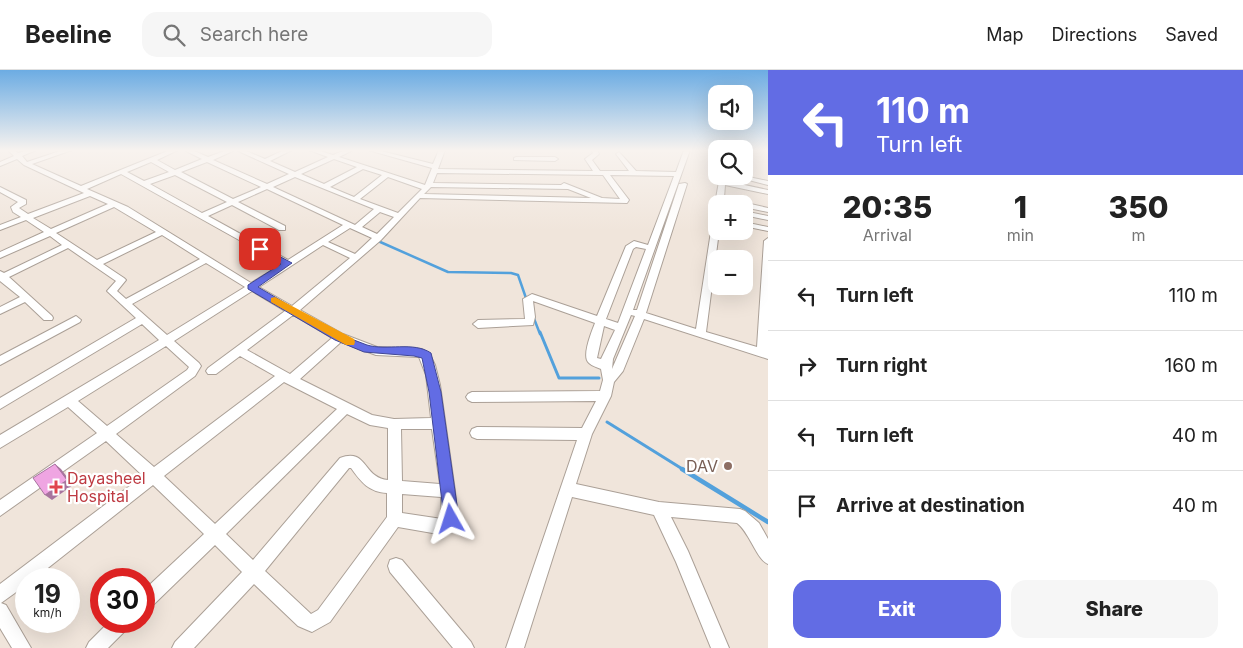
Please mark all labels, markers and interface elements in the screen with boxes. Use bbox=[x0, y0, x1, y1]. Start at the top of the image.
search box bbox=[142, 12, 492, 57]
text: Beeline bbox=[25, 20, 112, 49]
icon: search bbox=[160, 21, 188, 49]
text: Search here bbox=[200, 23, 308, 46]
text: Map bbox=[986, 24, 1024, 45]
text: Directions bbox=[1052, 24, 1137, 45]
text: Saved bbox=[1165, 24, 1218, 45]
map controls bbox=[708, 85, 753, 295]
button: sound bbox=[708, 85, 753, 130]
text: 110 m bbox=[876, 89, 970, 131]
icon: left bbox=[793, 90, 858, 155]
text: Turn left bbox=[876, 131, 962, 157]
button: search bbox=[708, 140, 753, 185]
text: 20:35 bbox=[842, 189, 932, 225]
text: 1 bbox=[1014, 189, 1027, 225]
text: 350 bbox=[1108, 189, 1169, 225]
button: + bbox=[708, 195, 753, 240]
text: Arrival bbox=[863, 225, 912, 245]
text: min bbox=[1007, 225, 1034, 245]
text: m bbox=[1131, 225, 1146, 245]
pin bbox=[239, 228, 281, 270]
icon: arrive bbox=[246, 235, 274, 263]
button: − bbox=[708, 250, 753, 295]
icon: left bbox=[793, 282, 821, 310]
text: Turn left bbox=[836, 284, 914, 307]
text: 110 m bbox=[1169, 284, 1218, 307]
icon: right bbox=[793, 352, 821, 380]
text: Turn right bbox=[836, 354, 927, 377]
text: 160 m bbox=[1165, 354, 1218, 377]
icon: left bbox=[793, 422, 821, 450]
text: Turn left bbox=[836, 424, 914, 447]
text: 40 m bbox=[1172, 424, 1218, 447]
place label: DAV bbox=[686, 456, 718, 476]
marker: DAV bbox=[722, 460, 734, 472]
place label: Dayasheel Hospital bbox=[67, 468, 146, 506]
marker: Dayasheel Hospital bbox=[49, 480, 63, 494]
position arrow bbox=[424, 492, 476, 544]
icon: arrive bbox=[793, 492, 821, 520]
text: Arrive at destination bbox=[836, 494, 1025, 517]
text: 40 m bbox=[1172, 494, 1218, 517]
speed limit sign: 30 bbox=[90, 568, 155, 633]
text: 19 bbox=[34, 579, 61, 609]
button: Exit bbox=[793, 580, 1001, 638]
button: Share bbox=[1011, 580, 1218, 638]
text: km/h bbox=[33, 605, 62, 620]

